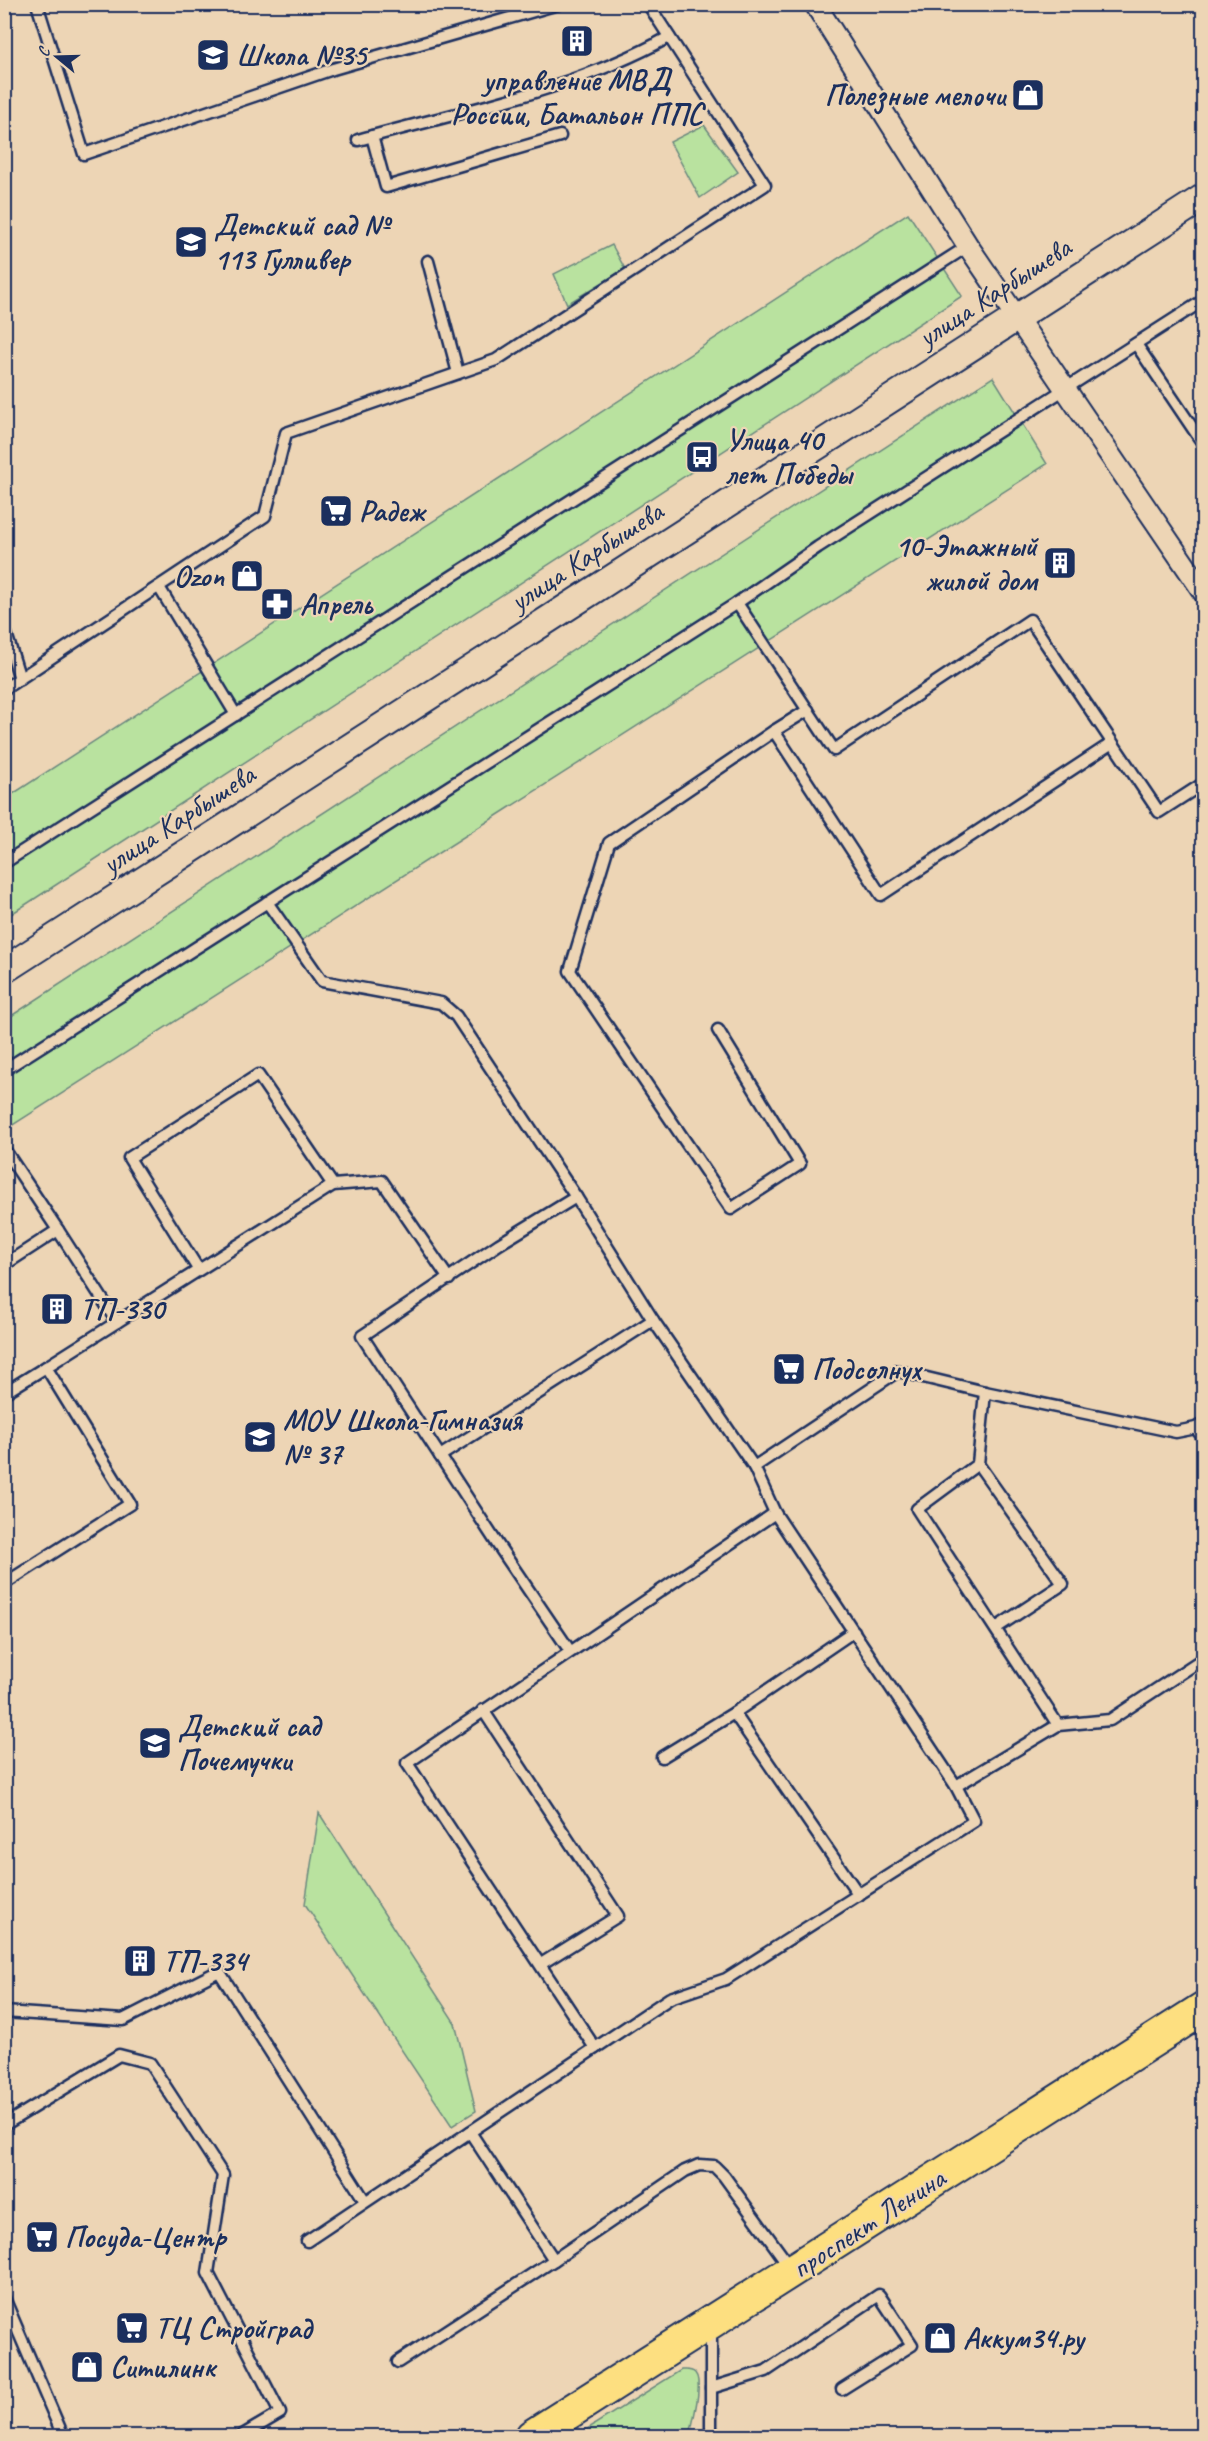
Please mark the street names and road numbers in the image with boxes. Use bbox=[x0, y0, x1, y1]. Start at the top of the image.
street label: улица Карбышева bbox=[908, 227, 1080, 357]
street label: улица Карбышева bbox=[500, 491, 672, 621]
street label: улица Карбышева bbox=[92, 754, 264, 884]
street label: проспект Ленина bbox=[784, 2158, 954, 2287]

